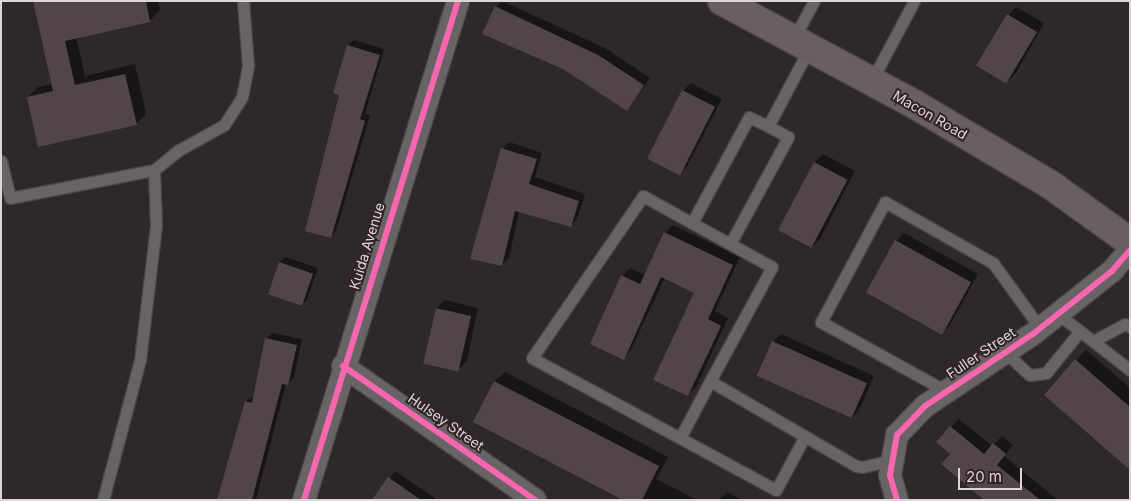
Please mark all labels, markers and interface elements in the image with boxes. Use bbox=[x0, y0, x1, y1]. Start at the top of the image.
street label: Macon Road bbox=[890, 87, 970, 143]
street label: Kuida Avenue bbox=[346, 200, 388, 292]
street label: Fuller Street bbox=[943, 324, 1019, 382]
street label: Hulsey Street bbox=[405, 390, 487, 454]
scale bar bbox=[961, 458, 1025, 490]
text: 20 m bbox=[966, 467, 1002, 486]

